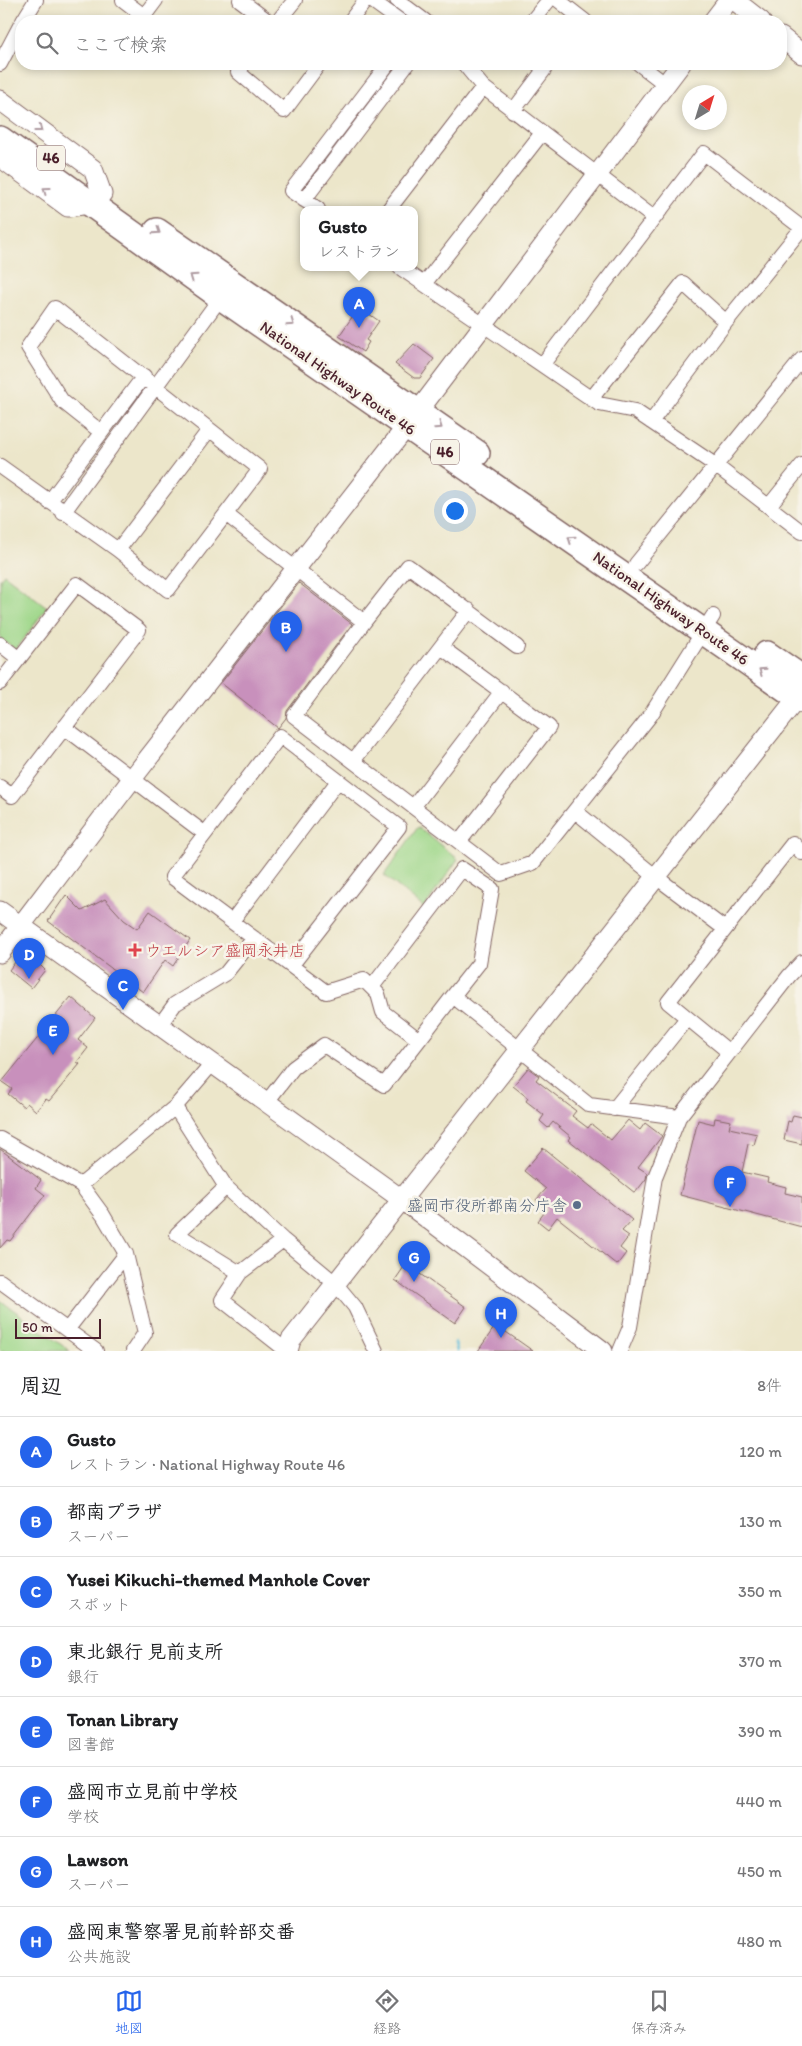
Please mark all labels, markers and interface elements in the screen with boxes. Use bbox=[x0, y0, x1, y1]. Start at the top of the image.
search box bbox=[15, 15, 787, 70]
icon: search bbox=[33, 29, 61, 57]
text: ここで検索 bbox=[73, 33, 168, 56]
north arrow bbox=[682, 85, 727, 130]
one-way arrow bbox=[33, 123, 43, 132]
road number: 46 bbox=[37, 146, 65, 170]
one-way arrow bbox=[42, 187, 52, 196]
popup bbox=[300, 206, 418, 271]
text: Gusto bbox=[318, 215, 367, 238]
one-way arrow bbox=[151, 225, 161, 234]
text: レストラン bbox=[318, 242, 400, 261]
one-way arrow bbox=[189, 274, 199, 283]
pin: A bbox=[343, 287, 375, 328]
street label: National Highway Route 46 bbox=[256, 317, 420, 439]
one-way arrow bbox=[285, 317, 295, 326]
one-way arrow bbox=[433, 420, 442, 429]
road number: 46 bbox=[431, 440, 459, 464]
your location bbox=[442, 498, 468, 524]
one-way arrow bbox=[568, 536, 577, 545]
street label: National Highway Route 46 bbox=[589, 547, 753, 669]
pin: B bbox=[270, 611, 302, 652]
one-way arrow bbox=[759, 669, 768, 677]
pin: D bbox=[13, 938, 45, 979]
place label: ウエルシア盛岡永井店 bbox=[145, 941, 305, 960]
marker: ウエルシア盛岡永井店 bbox=[129, 944, 141, 956]
pin: C bbox=[107, 969, 139, 1010]
pin: E bbox=[37, 1014, 69, 1055]
pin: F bbox=[714, 1166, 746, 1207]
place label: 盛岡市役所都南分庁舎 bbox=[407, 1196, 567, 1215]
marker: 盛岡市役所都南分庁舎 bbox=[571, 1199, 583, 1211]
pin: G bbox=[398, 1241, 430, 1282]
pin: H bbox=[485, 1297, 517, 1338]
scale bar bbox=[15, 1316, 101, 1339]
text: 50 m bbox=[22, 1319, 53, 1336]
text: 周辺 bbox=[20, 1373, 62, 1398]
text: 8件 bbox=[757, 1376, 782, 1395]
text: Gusto bbox=[67, 1428, 116, 1451]
text: A bbox=[31, 1442, 41, 1461]
text: 120 m bbox=[739, 1442, 782, 1461]
text: レストラン · National Highway Route 46 bbox=[67, 1455, 345, 1474]
text: 都南プラザ bbox=[67, 1500, 162, 1523]
text: B bbox=[31, 1512, 41, 1531]
text: 130 m bbox=[739, 1512, 782, 1531]
text: スーパー bbox=[67, 1527, 130, 1546]
text: Yusei Kikuchi-themed Manhole Cover bbox=[67, 1568, 370, 1591]
text: C bbox=[31, 1582, 41, 1601]
text: 350 m bbox=[738, 1582, 782, 1601]
text: スポット bbox=[67, 1595, 131, 1614]
text: 東北銀行 見前支所 bbox=[67, 1640, 223, 1663]
text: D bbox=[31, 1652, 41, 1671]
text: 370 m bbox=[738, 1652, 782, 1671]
text: 銀行 bbox=[67, 1667, 99, 1686]
text: Tonan Library bbox=[67, 1708, 178, 1731]
text: E bbox=[32, 1722, 40, 1741]
text: 390 m bbox=[738, 1722, 782, 1741]
text: 図書館 bbox=[67, 1735, 115, 1754]
text: 盛岡市立見前中学校 bbox=[67, 1780, 238, 1803]
text: F bbox=[32, 1792, 40, 1811]
text: 440 m bbox=[736, 1792, 782, 1811]
text: 学校 bbox=[67, 1807, 99, 1826]
text: Lawson bbox=[67, 1848, 128, 1871]
text: G bbox=[30, 1862, 42, 1881]
text: 450 m bbox=[737, 1862, 782, 1881]
text: スーパー bbox=[67, 1875, 130, 1894]
text: 盛岡東警察署見前幹部交番 bbox=[67, 1920, 295, 1943]
text: H bbox=[30, 1932, 42, 1951]
text: 480 m bbox=[737, 1932, 782, 1951]
text: 公共施設 bbox=[67, 1947, 131, 1966]
tab: 地図 bbox=[115, 1987, 143, 2037]
tab: 経路 bbox=[373, 1987, 401, 2037]
tab: 保存済み bbox=[631, 1987, 687, 2037]

